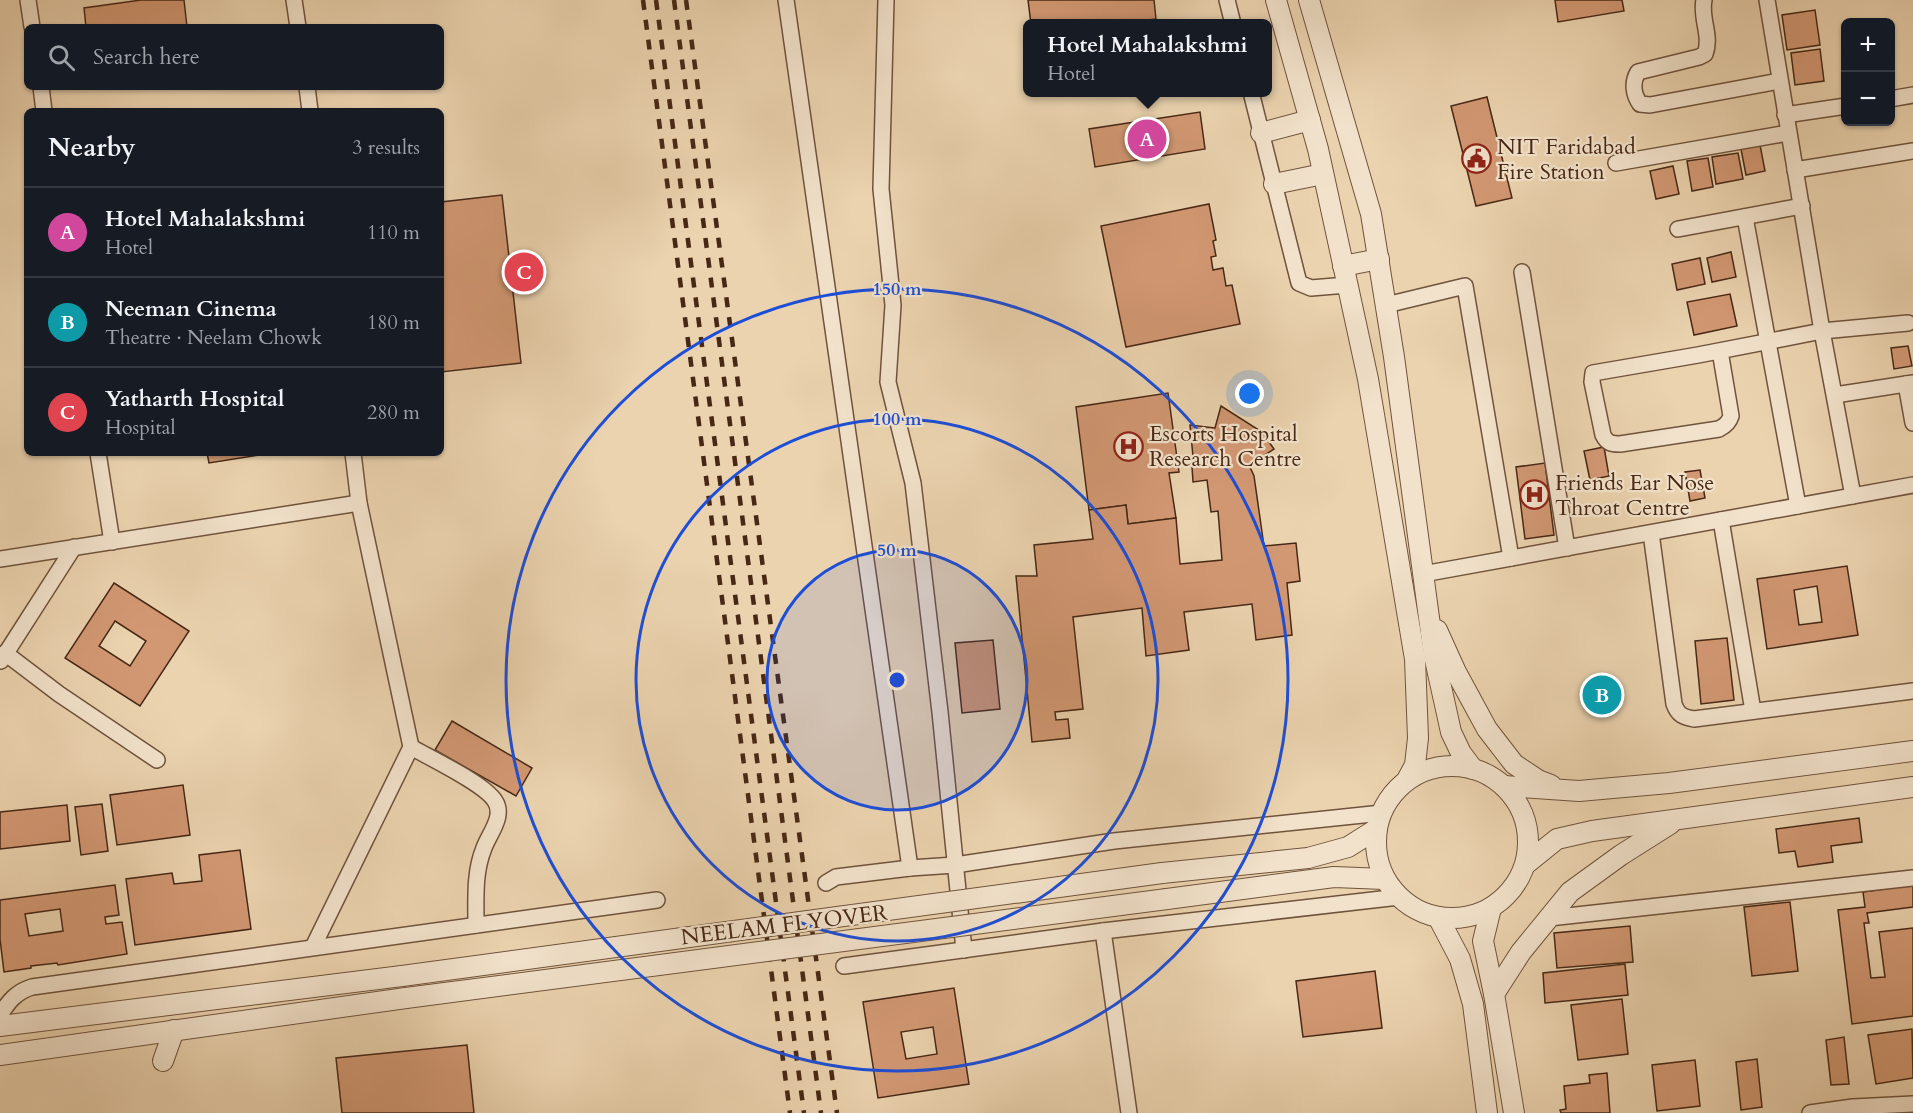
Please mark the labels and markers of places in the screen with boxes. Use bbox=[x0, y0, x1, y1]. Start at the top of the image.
pin: A bbox=[1128, 116, 1166, 162]
place label: NIT Faridabad Fire Station bbox=[1497, 132, 1636, 187]
public building icon: NIT Faridabad Fire Station bbox=[1460, 143, 1492, 175]
pin: C bbox=[504, 250, 544, 294]
place label: Escorts Hospital Research Centre bbox=[1149, 419, 1301, 474]
hospital icon: Escorts Hospital Research Centre bbox=[1112, 430, 1144, 462]
place label: Friends Ear Nose Throat Centre bbox=[1555, 468, 1714, 523]
hospital icon: Friends Ear Nose Throat Centre bbox=[1518, 479, 1550, 511]
centre of rings bbox=[887, 670, 907, 690]
pin: B bbox=[1582, 672, 1622, 718]

